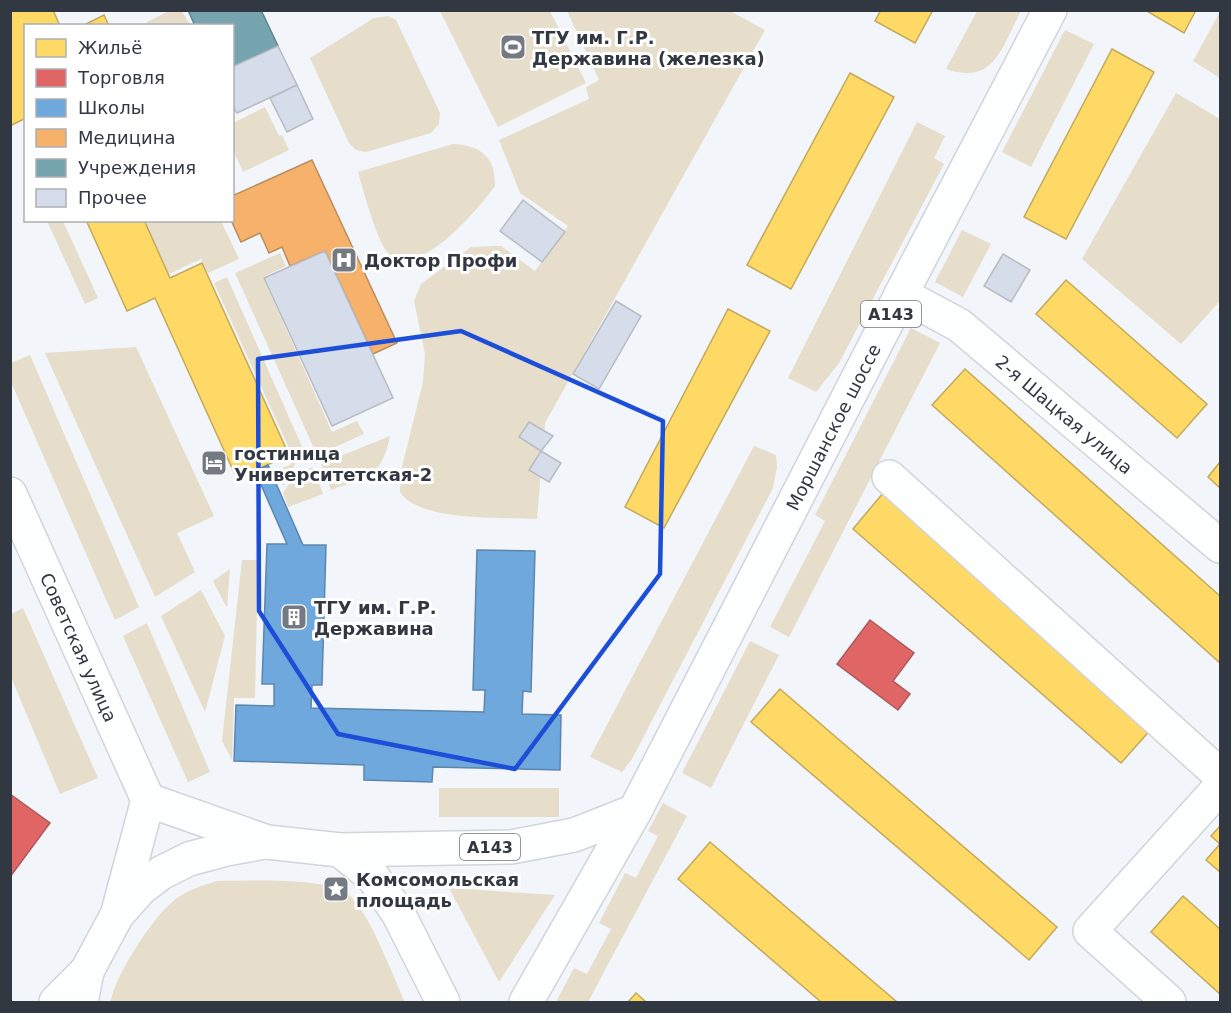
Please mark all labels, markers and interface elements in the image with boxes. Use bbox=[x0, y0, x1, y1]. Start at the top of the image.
legend bbox=[24, 24, 234, 222]
place label: ТГУ им. Г.Р. Державина (железка) bbox=[532, 27, 765, 69]
sports icon: ТГУ им. Г.Р. Державина (железка) bbox=[498, 32, 528, 62]
text: Жильё bbox=[78, 37, 142, 58]
text: Торговля bbox=[77, 67, 165, 88]
text: Школы bbox=[78, 97, 145, 118]
text: Медицина bbox=[78, 127, 176, 148]
text: Учреждения bbox=[78, 157, 196, 178]
text: Прочее bbox=[78, 187, 147, 208]
hospital icon: Доктор Профи bbox=[329, 245, 359, 275]
place label: Доктор Профи bbox=[364, 250, 517, 271]
road number: А143 bbox=[861, 301, 921, 327]
street label: Моршанское шоссе bbox=[781, 340, 884, 514]
street label: 2-я Шацкая улица bbox=[992, 351, 1137, 478]
place label: гостиница Университетская-2 bbox=[234, 443, 432, 485]
hotel icon: гостиница Университетская-2 bbox=[199, 448, 229, 478]
street label: Советская улица bbox=[36, 569, 122, 725]
place label: ТГУ им. Г.Р. Державина bbox=[314, 597, 437, 639]
building icon: ТГУ им. Г.Р. Державина bbox=[279, 602, 309, 632]
road number: А143 bbox=[460, 834, 520, 860]
place label: Комсомольская площадь bbox=[356, 869, 519, 911]
place icon: Комсомольская площадь bbox=[321, 874, 351, 904]

